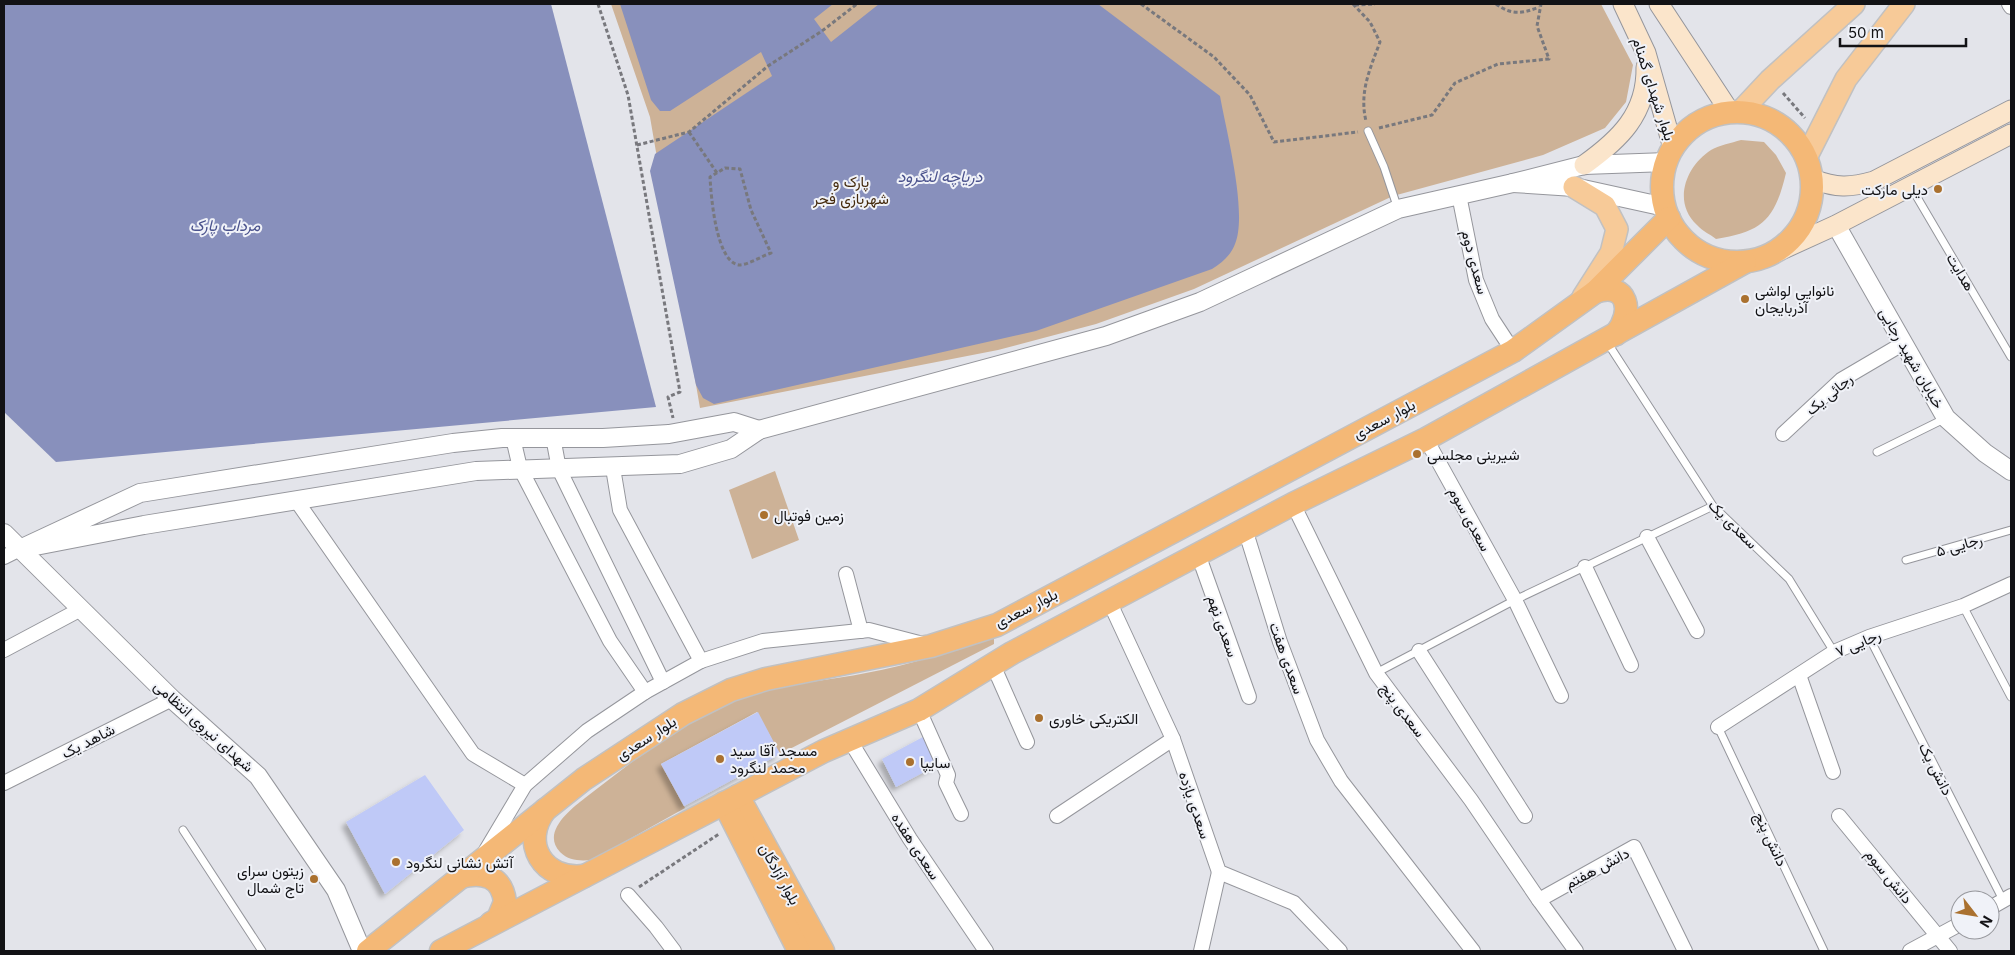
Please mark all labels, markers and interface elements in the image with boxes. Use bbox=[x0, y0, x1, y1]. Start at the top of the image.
scale bar bbox=[1840, 15, 1966, 47]
text: 50 m bbox=[1848, 23, 1884, 42]
street label: بلوار شهدای گمنام bbox=[1627, 35, 1680, 143]
water label: دریاچه لنگرود bbox=[898, 166, 983, 188]
park label: پارک و شهربازی فجر bbox=[812, 172, 889, 209]
place label: دیلی مارکت bbox=[1861, 180, 1928, 200]
marker: دیلی مارکت bbox=[1932, 183, 1944, 195]
water label: مرداب پارک bbox=[190, 215, 261, 237]
street label: سعدی دوم bbox=[1456, 228, 1493, 297]
street label: هدایت bbox=[1942, 250, 1980, 294]
place label: نانوایی لواشی آذربایجان bbox=[1755, 281, 1834, 317]
marker: نانوایی لواشی آذربایجان bbox=[1739, 293, 1751, 305]
street label: خیابان شهید رجایی bbox=[1875, 304, 1949, 412]
street label: رجائی یک bbox=[1802, 369, 1857, 420]
street label: بلوار سعدی bbox=[1350, 395, 1419, 444]
place label: شیرینی مجلسی bbox=[1427, 445, 1520, 465]
marker: شیرینی مجلسی bbox=[1411, 448, 1423, 460]
street label: سعدی سوم bbox=[1444, 484, 1496, 555]
street label: سعدی یک bbox=[1704, 495, 1762, 553]
place label: زمین فوتبال bbox=[774, 506, 844, 526]
marker: زمین فوتبال bbox=[758, 509, 770, 521]
street label: رجایی ۵ bbox=[1934, 529, 1985, 562]
street label: بلوار سعدی bbox=[992, 584, 1061, 633]
street label: سعدی نهم bbox=[1203, 592, 1243, 660]
street label: سعدی هفت bbox=[1264, 620, 1309, 697]
street label: رجایی ۷ bbox=[1832, 625, 1884, 662]
street label: شهدای نیروی انتظامی bbox=[149, 676, 258, 777]
street label: سعدی پنج bbox=[1375, 679, 1430, 742]
place label: الکتریکی خاوری bbox=[1049, 709, 1138, 729]
street label: بلوار سعدی bbox=[612, 712, 680, 765]
marker: الکتریکی خاوری bbox=[1033, 712, 1045, 724]
street label: شاهد یک bbox=[58, 719, 118, 762]
street label: دانش یک bbox=[1914, 740, 1957, 799]
place label: مسجد آقا سید محمد لنگرود bbox=[730, 741, 817, 777]
marker: مسجد آقا سید محمد لنگرود bbox=[714, 753, 726, 765]
place label: سایپا bbox=[920, 753, 950, 773]
marker: سایپا bbox=[904, 756, 916, 768]
street label: سعدی یازده bbox=[1174, 769, 1215, 842]
street label: سعدی هفده bbox=[886, 809, 945, 884]
street label: دانش پنج bbox=[1748, 809, 1792, 870]
street label: بلوار آزادگان bbox=[755, 840, 805, 908]
street label: دانش هفتم bbox=[1561, 843, 1633, 894]
street label: دانش سوم bbox=[1860, 845, 1917, 908]
place label: آتش نشانی لنگرود bbox=[406, 853, 514, 873]
marker: آتش نشانی لنگرود bbox=[390, 856, 402, 868]
place label: زیتون سرای تاج شمال bbox=[237, 861, 304, 899]
marker: زیتون سرای تاج شمال bbox=[308, 873, 320, 885]
north arrow bbox=[1950, 890, 2000, 940]
text: N bbox=[1977, 913, 1997, 931]

